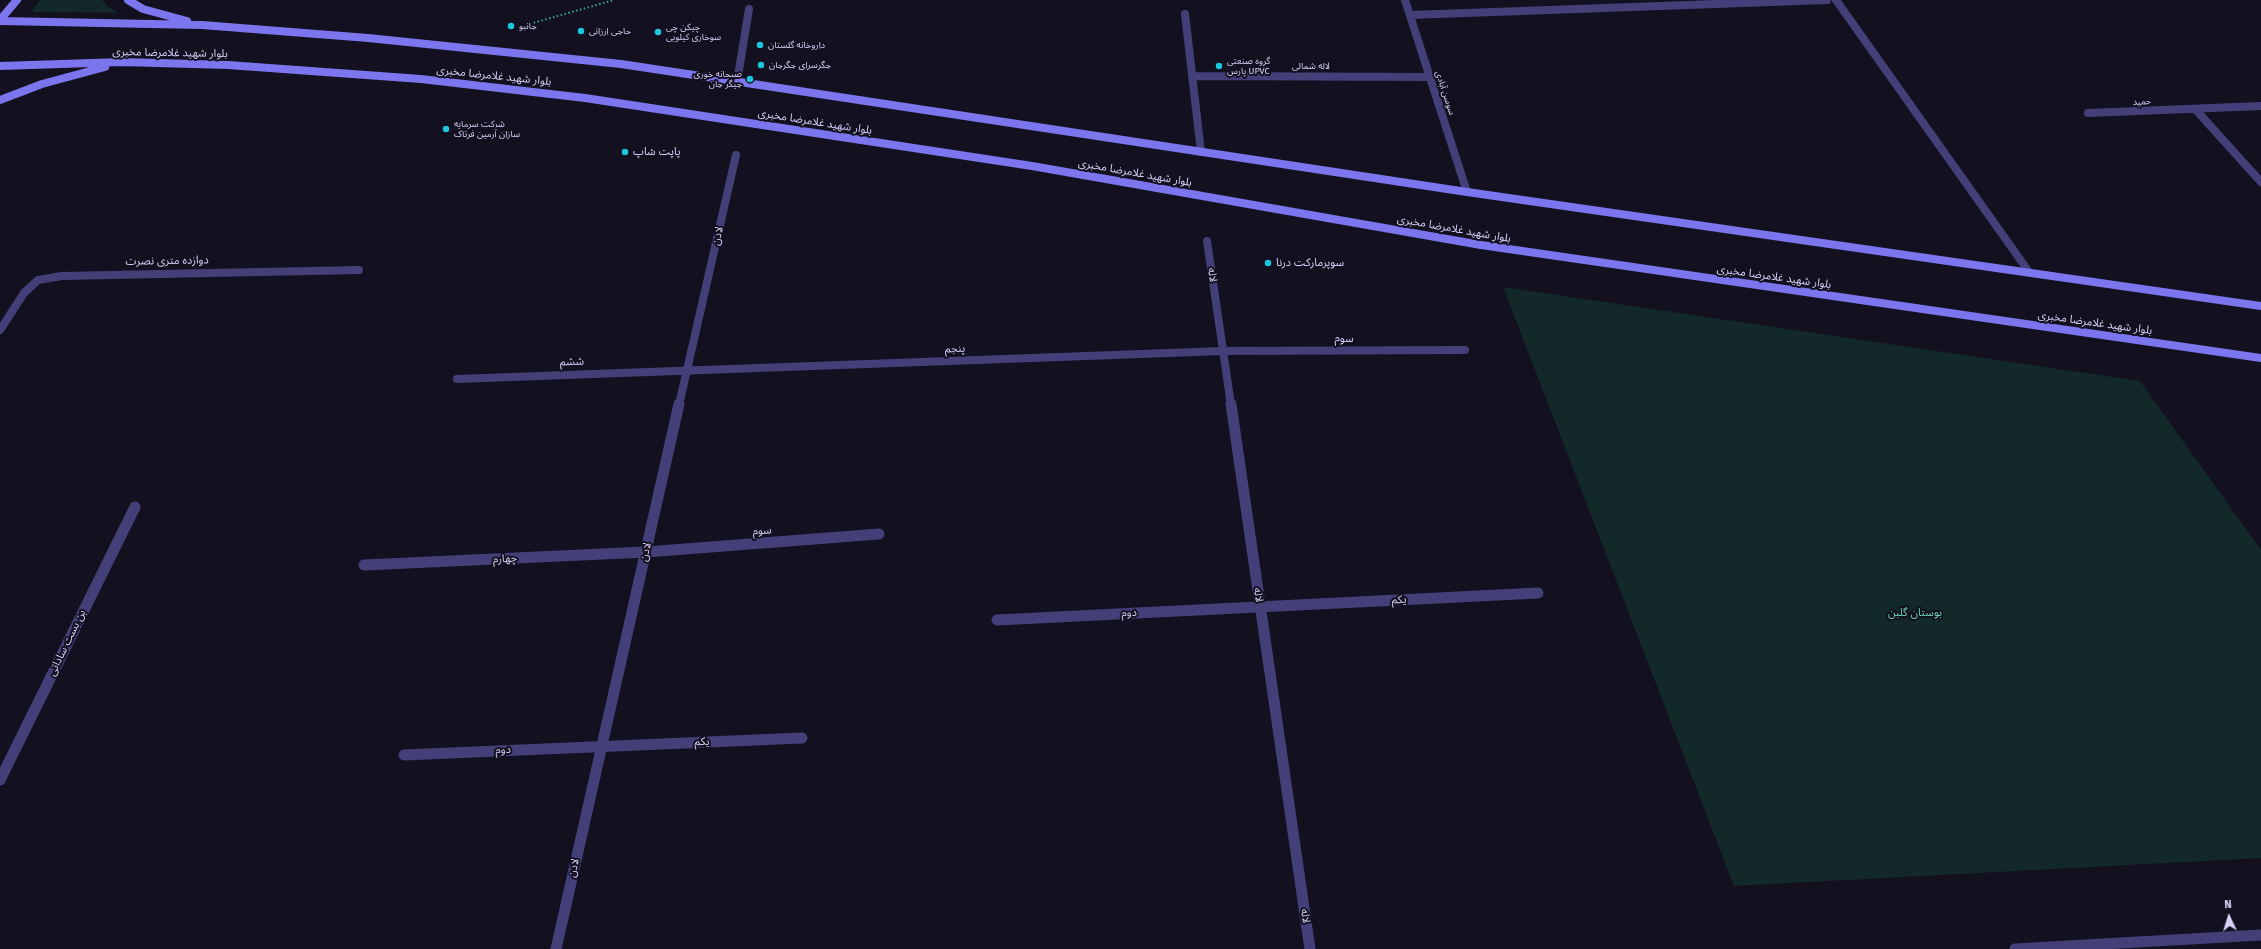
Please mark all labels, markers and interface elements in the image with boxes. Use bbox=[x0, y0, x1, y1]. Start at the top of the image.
marker: جانبو bbox=[506, 21, 516, 31]
place label: جانبو bbox=[519, 21, 537, 31]
place label: چیکن چی سوخاری کیلویی bbox=[666, 22, 721, 43]
marker: حاجی ارزانی bbox=[576, 26, 586, 36]
place label: حاجی ارزانی bbox=[589, 26, 631, 36]
marker: چیکن چی سوخاری کیلویی bbox=[653, 27, 663, 37]
marker: داروخانه گلستان bbox=[755, 40, 765, 50]
place label: داروخانه گلستان bbox=[768, 40, 825, 50]
street label: بلوار شهید غلامرضا مخبری bbox=[112, 45, 228, 61]
place label: گروه صنعتی پارس UPVC bbox=[1227, 56, 1270, 77]
marker: جگرسرای جگرجان bbox=[756, 60, 766, 70]
place label: جگرسرای جگرجان bbox=[769, 60, 831, 70]
marker: گروه صنعتی پارس UPVC bbox=[1214, 61, 1224, 71]
street label: لاله شمالی bbox=[1292, 61, 1330, 71]
street label: بلوار شهید غلامرضا مخبری bbox=[436, 63, 552, 89]
place label: صبحانه خوری جیگر جان bbox=[694, 69, 742, 90]
street label: سوسن آبادی bbox=[1433, 70, 1457, 116]
marker: صبحانه خوری جیگر جان bbox=[745, 74, 755, 84]
street label: حمید bbox=[2132, 96, 2152, 108]
street label: بلوار شهید غلامرضا مخبری bbox=[757, 106, 873, 138]
place label: شرکت سرمایه سازان آرمین فرتاک bbox=[454, 119, 520, 140]
marker: شرکت سرمایه سازان آرمین فرتاک bbox=[441, 124, 451, 134]
place label: پاپت شاپ bbox=[633, 145, 680, 159]
marker: پاپت شاپ bbox=[620, 147, 630, 157]
street label: بلوار شهید غلامرضا مخبری bbox=[1077, 156, 1193, 190]
street label: بلوار شهید غلامرضا مخبری bbox=[1396, 212, 1512, 246]
street label: لادن bbox=[709, 225, 727, 247]
street label: دوازده متری نصرت bbox=[125, 254, 209, 268]
place label: سوپرمارکت درنا bbox=[1276, 256, 1344, 270]
marker: سوپرمارکت درنا bbox=[1263, 258, 1273, 268]
street label: بلوار شهید غلامرضا مخبری bbox=[1716, 262, 1832, 292]
street label: لاله bbox=[1204, 267, 1220, 283]
street label: بلوار شهید غلامرضا مخبری bbox=[2037, 308, 2153, 338]
street label: سوم bbox=[1334, 332, 1354, 346]
street label: پنجم bbox=[945, 342, 965, 356]
street label: ششم bbox=[560, 355, 584, 369]
street label: سوم bbox=[752, 524, 772, 538]
street label: لادن bbox=[637, 541, 655, 563]
street label: چهارم bbox=[493, 552, 517, 566]
street label: لاله bbox=[1250, 587, 1266, 603]
street label: یکم bbox=[1391, 593, 1407, 607]
street label: دوم bbox=[1121, 606, 1137, 620]
park label: بوستان گلبن bbox=[1888, 606, 1942, 620]
street label: بن بست ساداتی bbox=[45, 608, 89, 678]
street label: یکم bbox=[694, 735, 710, 749]
street label: دوم bbox=[495, 743, 511, 757]
street label: لادن bbox=[565, 857, 583, 879]
north arrow bbox=[2209, 897, 2249, 937]
text: N bbox=[2224, 898, 2232, 911]
street label: لاله bbox=[1297, 908, 1313, 924]

